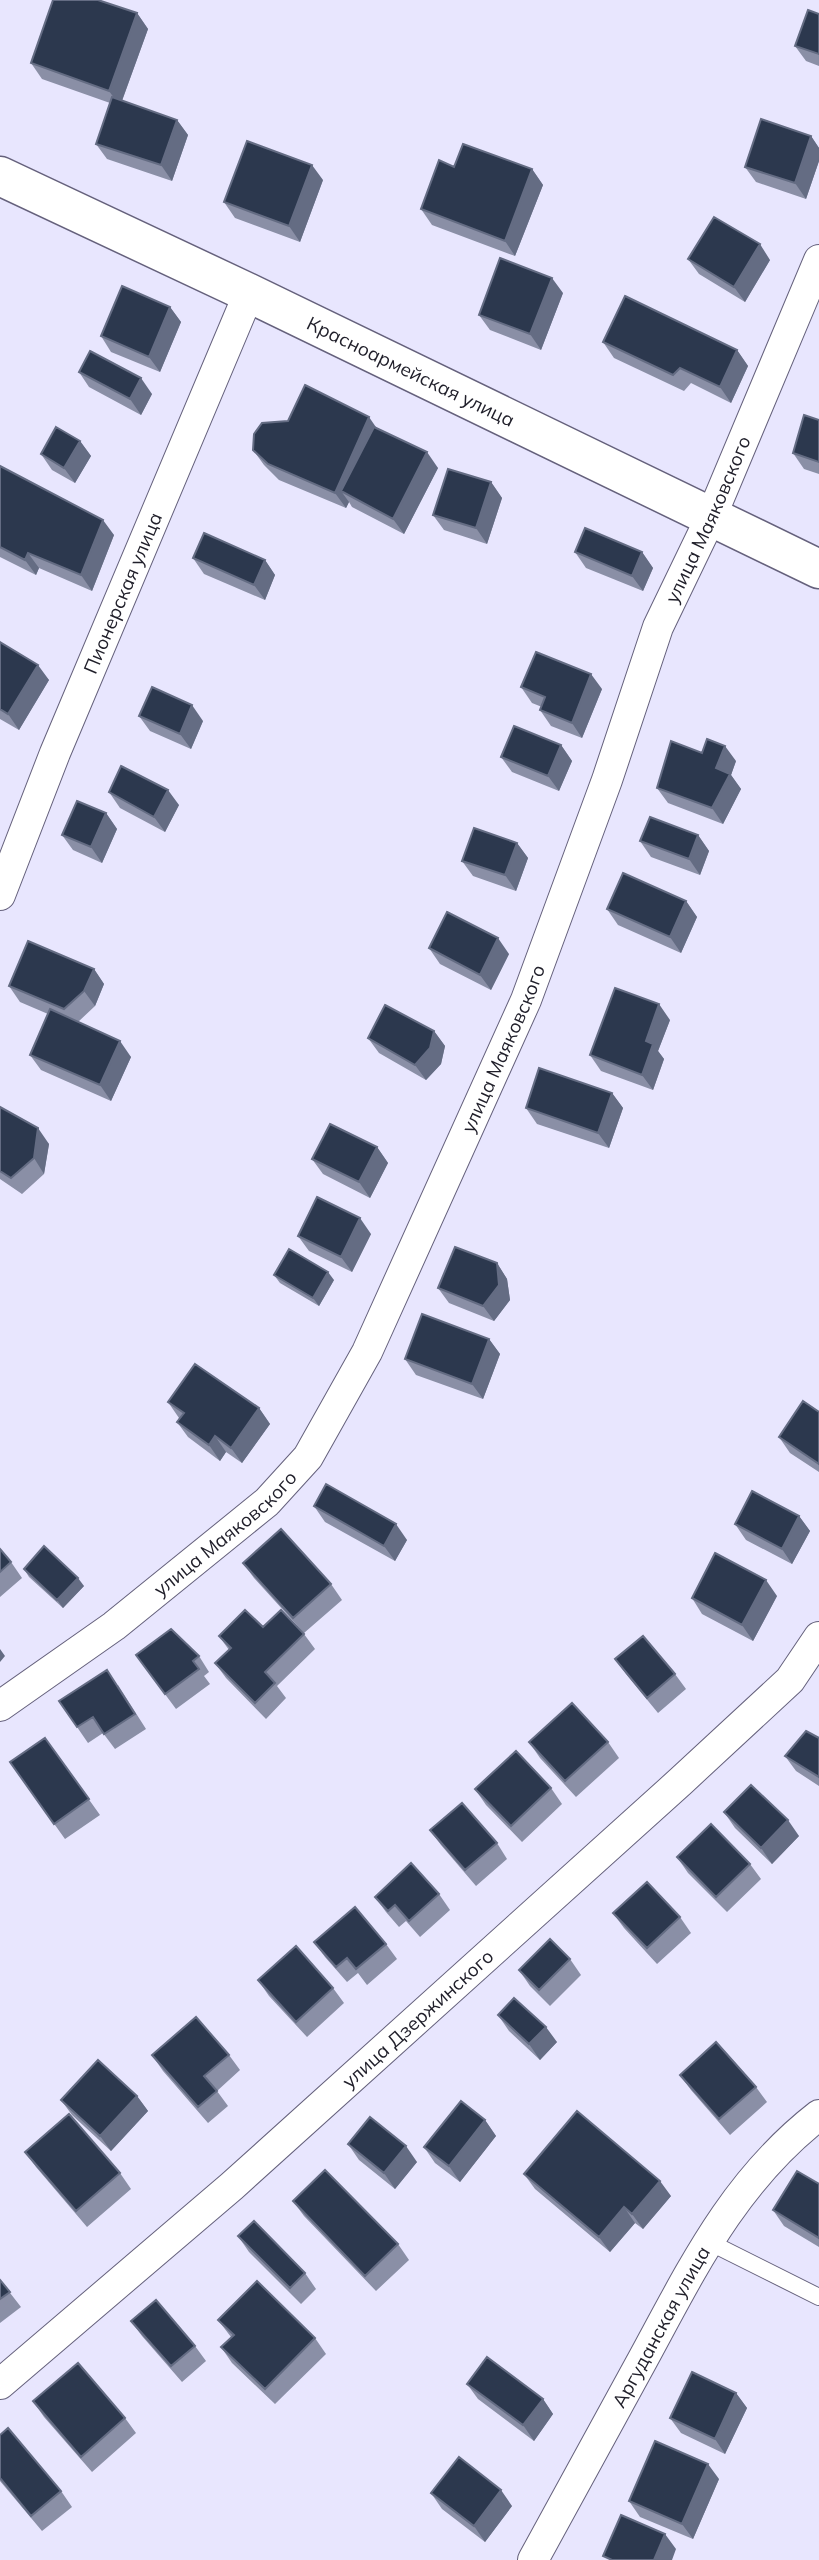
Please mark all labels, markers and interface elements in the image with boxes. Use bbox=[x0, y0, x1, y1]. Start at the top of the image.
street label: Красноармейская улица bbox=[303, 311, 519, 432]
street label: улица Маяковского bbox=[659, 432, 756, 607]
street label: Пионерская улица bbox=[78, 509, 167, 677]
street label: улица Маяковского bbox=[456, 961, 550, 1136]
street label: улица Маяковского bbox=[149, 1466, 302, 1601]
street label: улица Дзержинского bbox=[337, 1944, 498, 2093]
street label: Аргуданская улица bbox=[607, 2242, 715, 2412]

